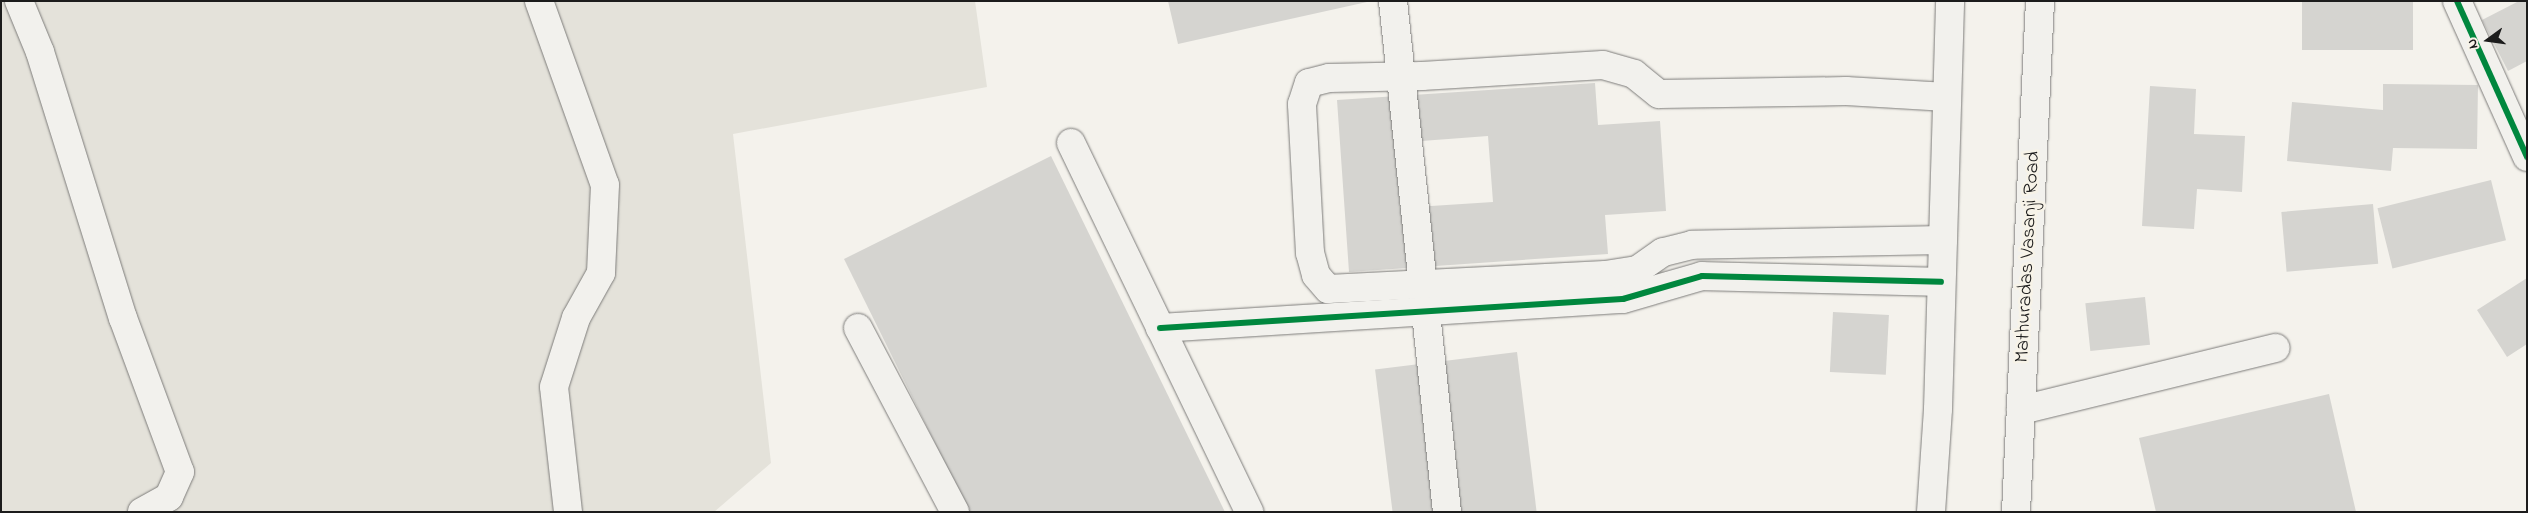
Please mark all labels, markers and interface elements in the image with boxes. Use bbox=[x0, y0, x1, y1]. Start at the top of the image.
north arrow bbox=[2463, 15, 2513, 65]
text: N bbox=[2462, 37, 2484, 51]
street label: Mathuradas Vasanji Road bbox=[2010, 151, 2046, 363]

